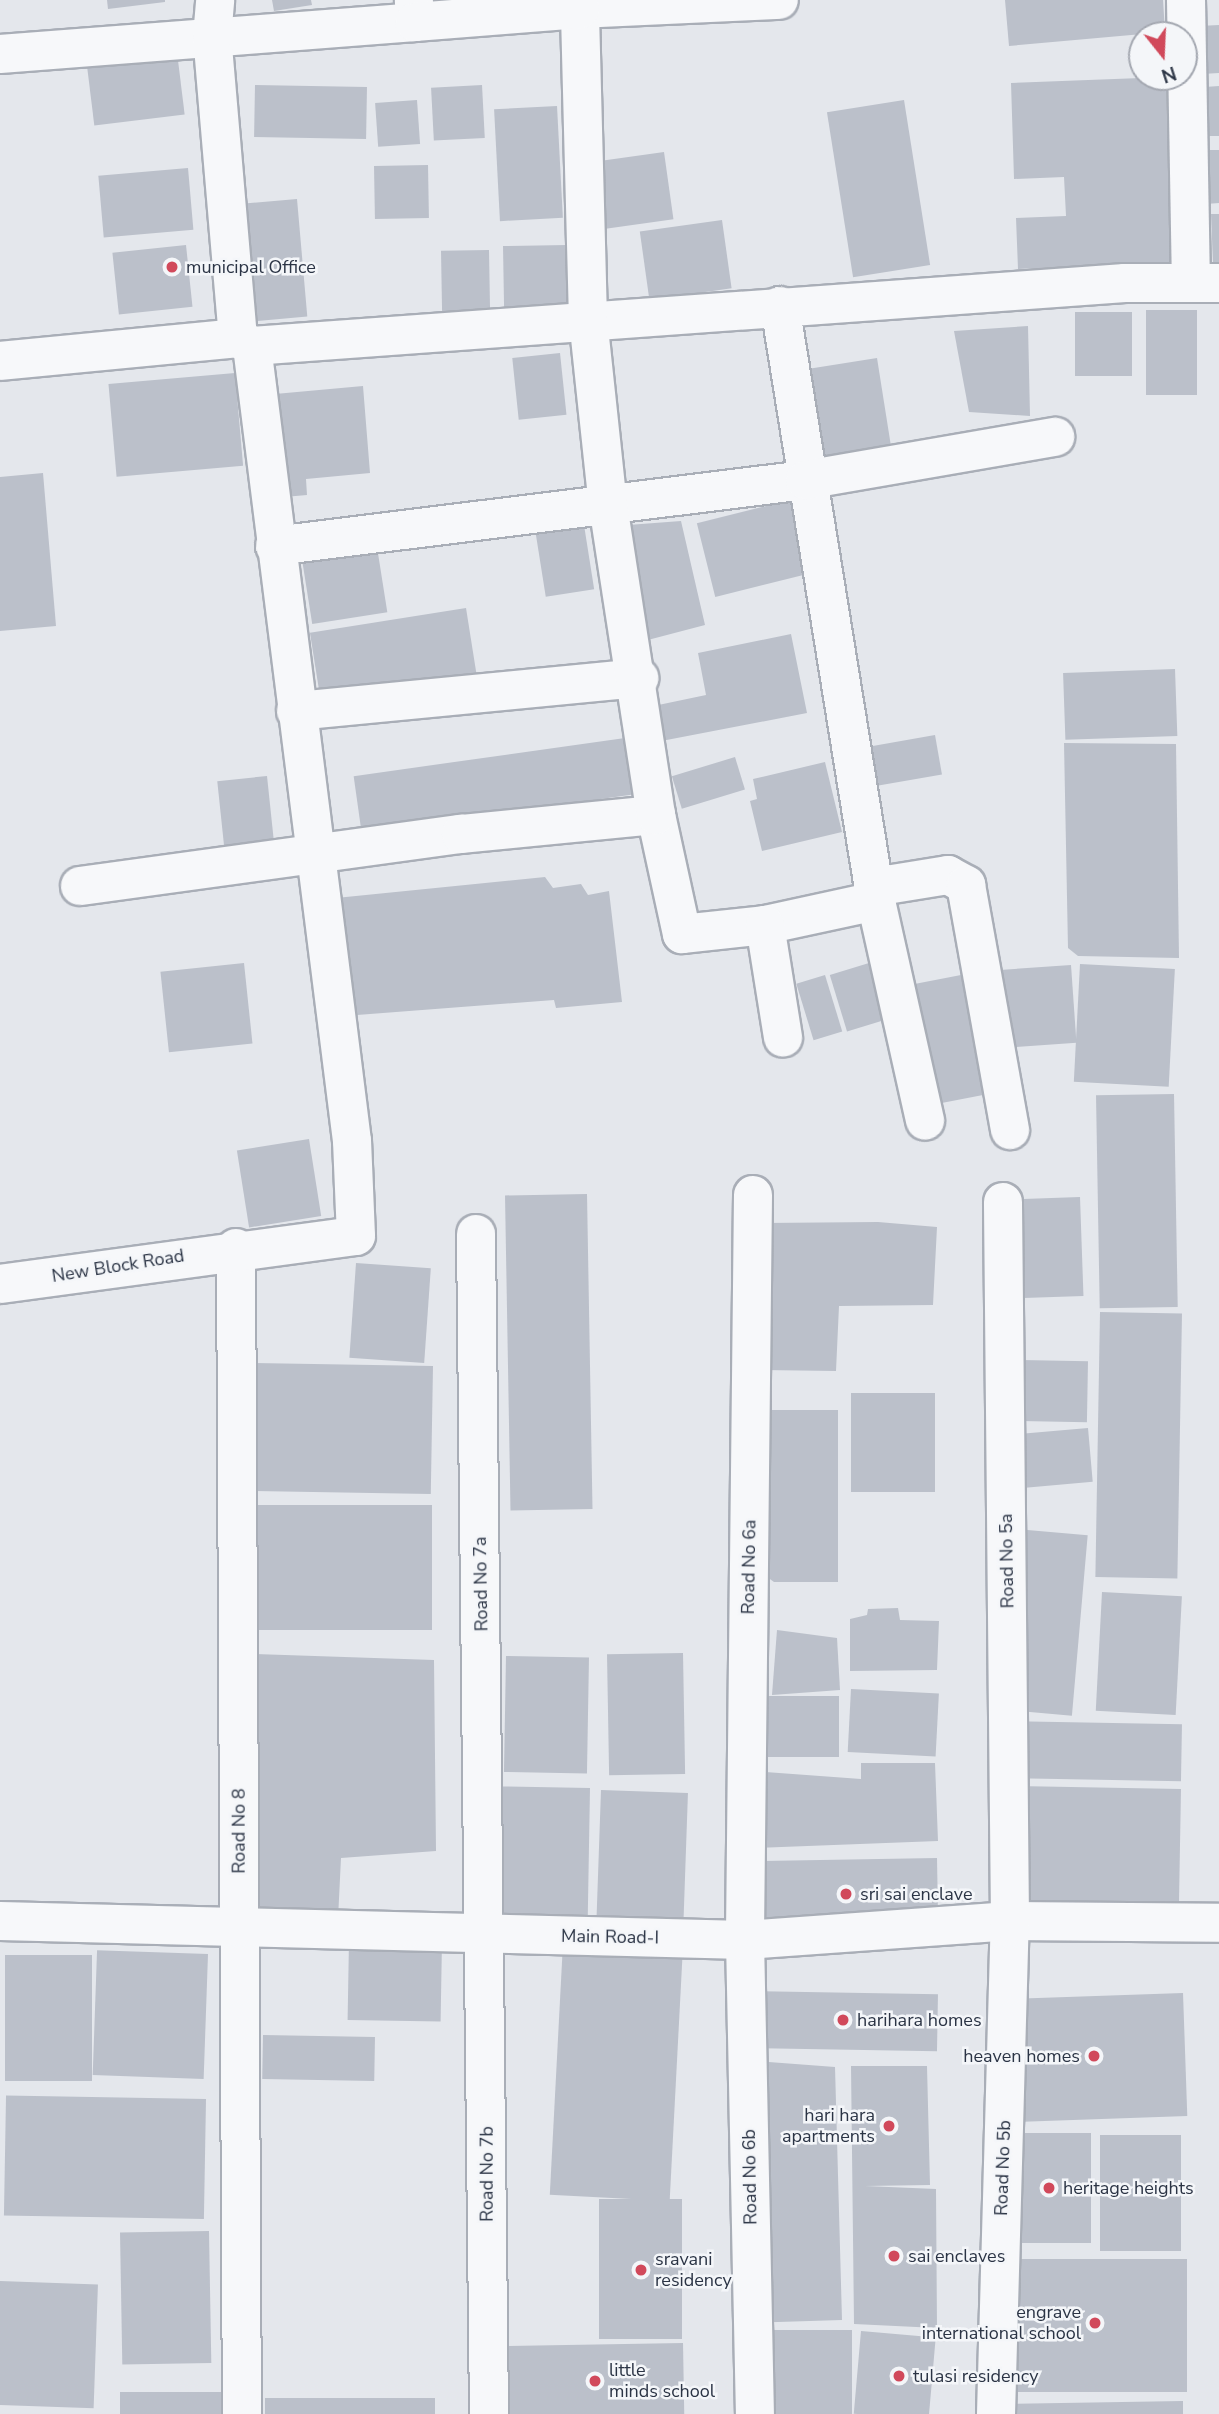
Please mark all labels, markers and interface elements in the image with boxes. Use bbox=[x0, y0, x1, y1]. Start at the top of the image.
north arrow bbox=[1128, 21, 1198, 91]
text: N bbox=[1158, 60, 1180, 89]
place label: municipal Office bbox=[186, 256, 316, 278]
marker: municipal Office bbox=[164, 259, 180, 275]
street label: New Block Road bbox=[50, 1245, 186, 1287]
street label: Road No 5a bbox=[995, 1513, 1019, 1609]
street label: Road No 6a bbox=[737, 1519, 761, 1615]
street label: Road No 7a bbox=[469, 1536, 493, 1632]
street label: Road No 8 bbox=[228, 1788, 250, 1874]
place label: sri sai enclave bbox=[860, 1883, 973, 1905]
marker: sri sai enclave bbox=[838, 1886, 854, 1902]
street label: Main Road-I bbox=[561, 1925, 659, 1949]
place label: harihara homes bbox=[857, 2009, 982, 2031]
marker: harihara homes bbox=[835, 2012, 851, 2028]
place label: heaven homes bbox=[963, 2045, 1080, 2067]
marker: heaven homes bbox=[1086, 2048, 1102, 2064]
place label: hari hara apartments bbox=[782, 2105, 875, 2148]
marker: hari hara apartments bbox=[881, 2118, 897, 2134]
street label: Road No 5b bbox=[991, 2120, 1015, 2216]
street label: Road No 7b bbox=[476, 2126, 498, 2222]
street label: Road No 6b bbox=[738, 2129, 762, 2225]
place label: heritage heights bbox=[1063, 2177, 1194, 2199]
marker: heritage heights bbox=[1041, 2180, 1057, 2196]
place label: sai enclaves bbox=[908, 2245, 1005, 2267]
marker: sai enclaves bbox=[886, 2248, 902, 2264]
place label: sravani residency bbox=[655, 2249, 732, 2292]
marker: sravani residency bbox=[633, 2262, 649, 2278]
place label: engrave international school bbox=[922, 2302, 1081, 2344]
marker: engrave international school bbox=[1087, 2315, 1103, 2331]
place label: little minds school bbox=[609, 2360, 715, 2402]
place label: tulasi residency bbox=[913, 2365, 1038, 2387]
marker: tulasi residency bbox=[891, 2368, 907, 2384]
marker: little minds school bbox=[587, 2373, 603, 2389]

